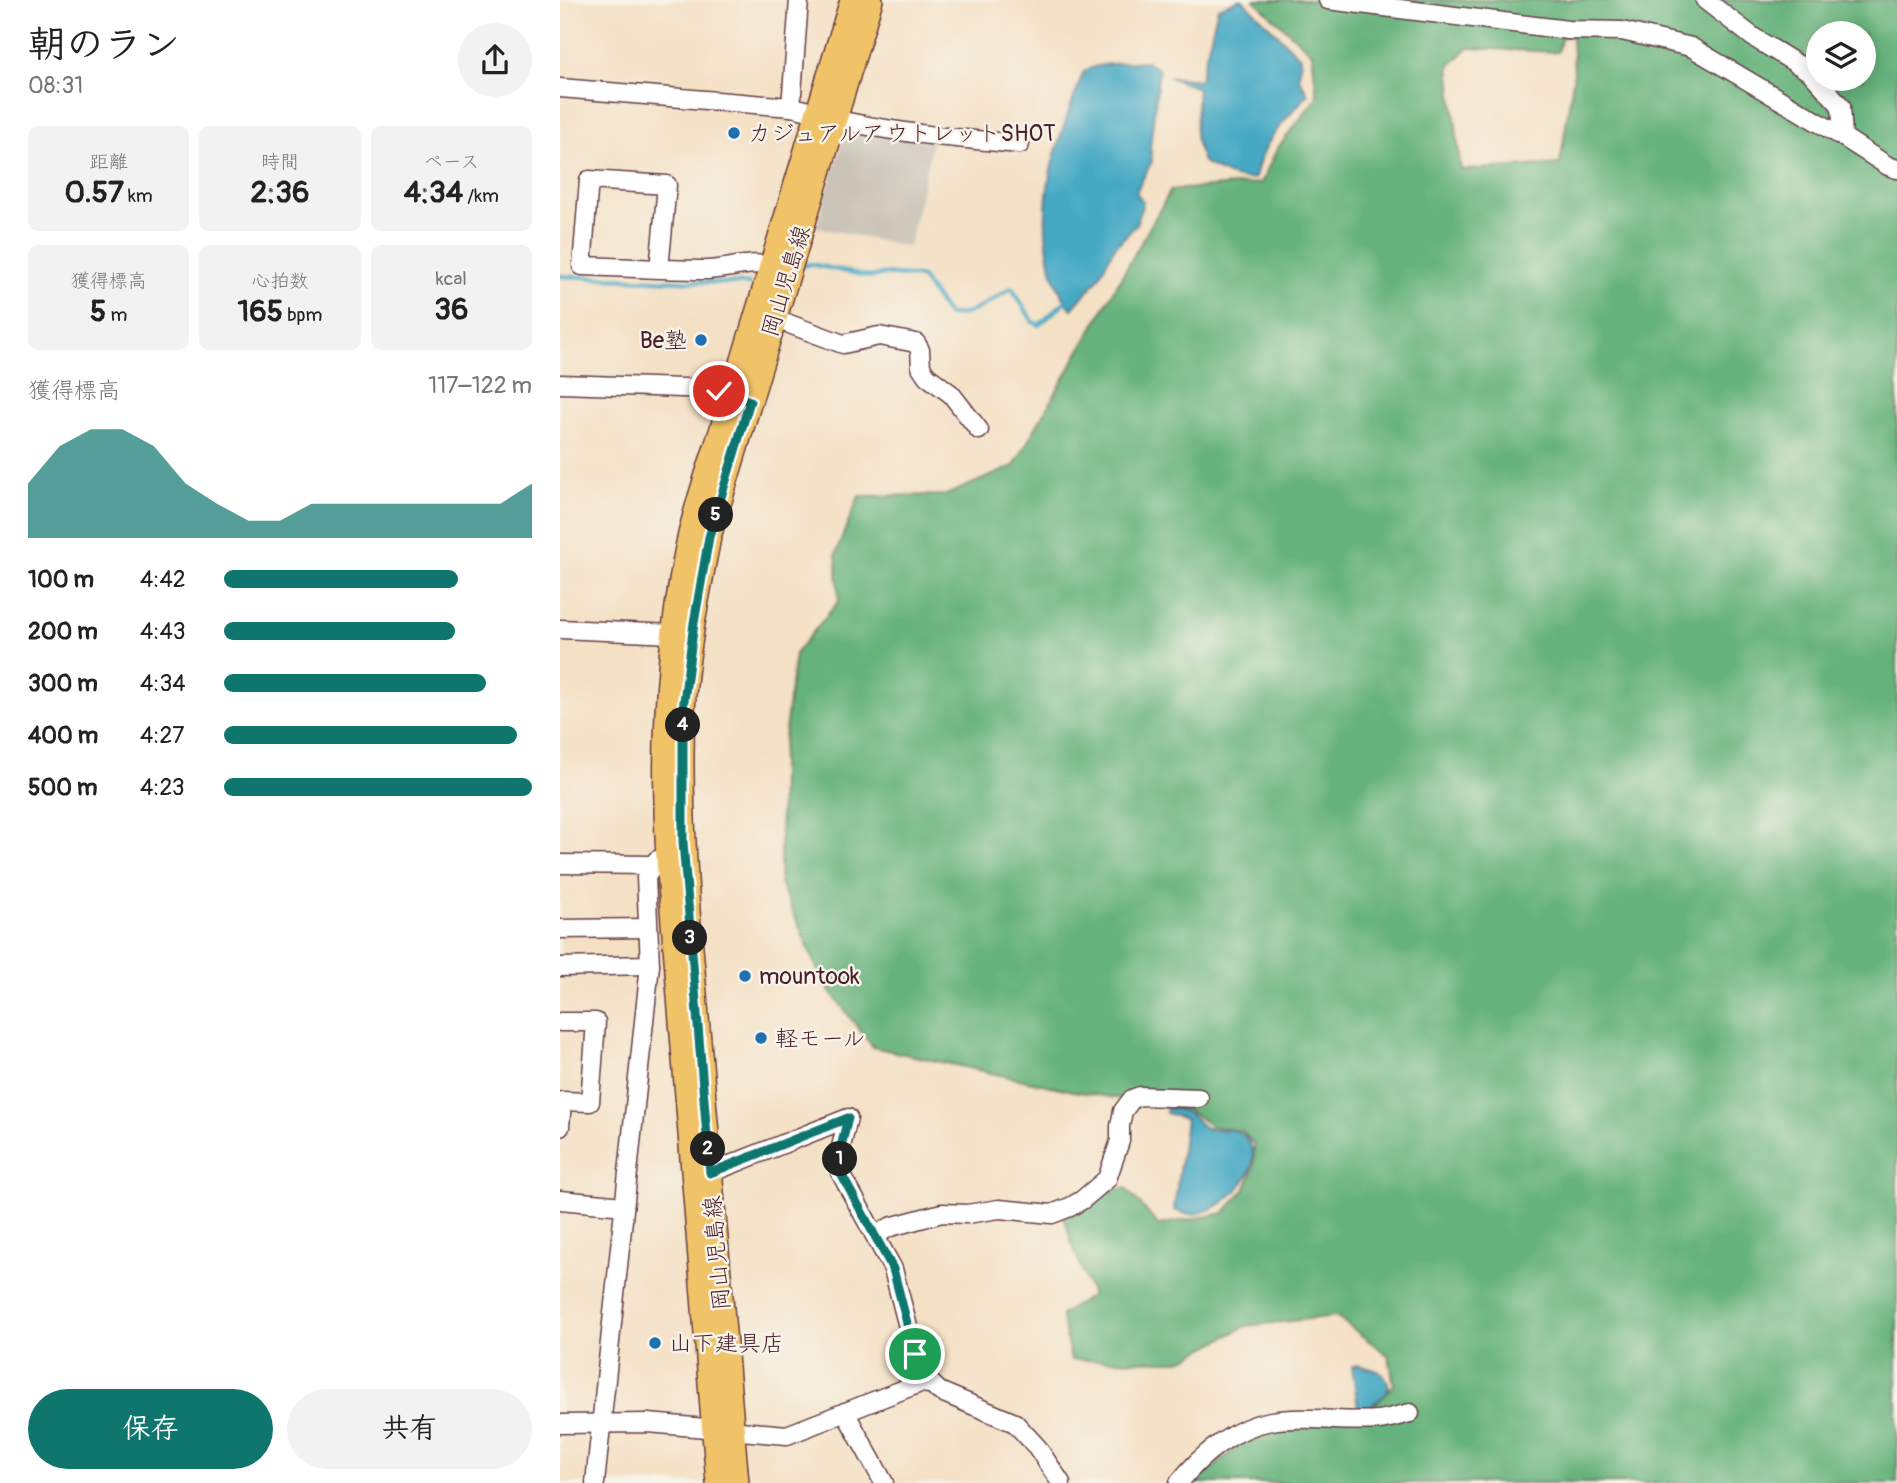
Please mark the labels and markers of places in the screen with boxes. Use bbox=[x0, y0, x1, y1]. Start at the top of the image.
place label: カジュアルアウトレットSHOT bbox=[748, 119, 1056, 148]
marker: カジュアルアウトレットSHOT bbox=[726, 125, 742, 141]
place label: Be塾 bbox=[640, 326, 687, 355]
marker: Be塾 bbox=[693, 332, 709, 348]
pin bbox=[689, 361, 749, 421]
pin: 5 bbox=[698, 498, 734, 532]
pin: 4 bbox=[666, 708, 700, 742]
pin: 3 bbox=[673, 920, 708, 956]
place label: mountook bbox=[759, 962, 860, 991]
marker: mountook bbox=[737, 968, 753, 984]
place label: 軽モール bbox=[775, 1024, 866, 1053]
marker: 軽モール bbox=[753, 1030, 769, 1046]
pin: 2 bbox=[690, 1132, 726, 1166]
pin: 1 bbox=[822, 1142, 858, 1176]
pin bbox=[885, 1324, 945, 1384]
place label: 山下建具店 bbox=[669, 1329, 784, 1358]
marker: 山下建具店 bbox=[647, 1335, 663, 1351]

